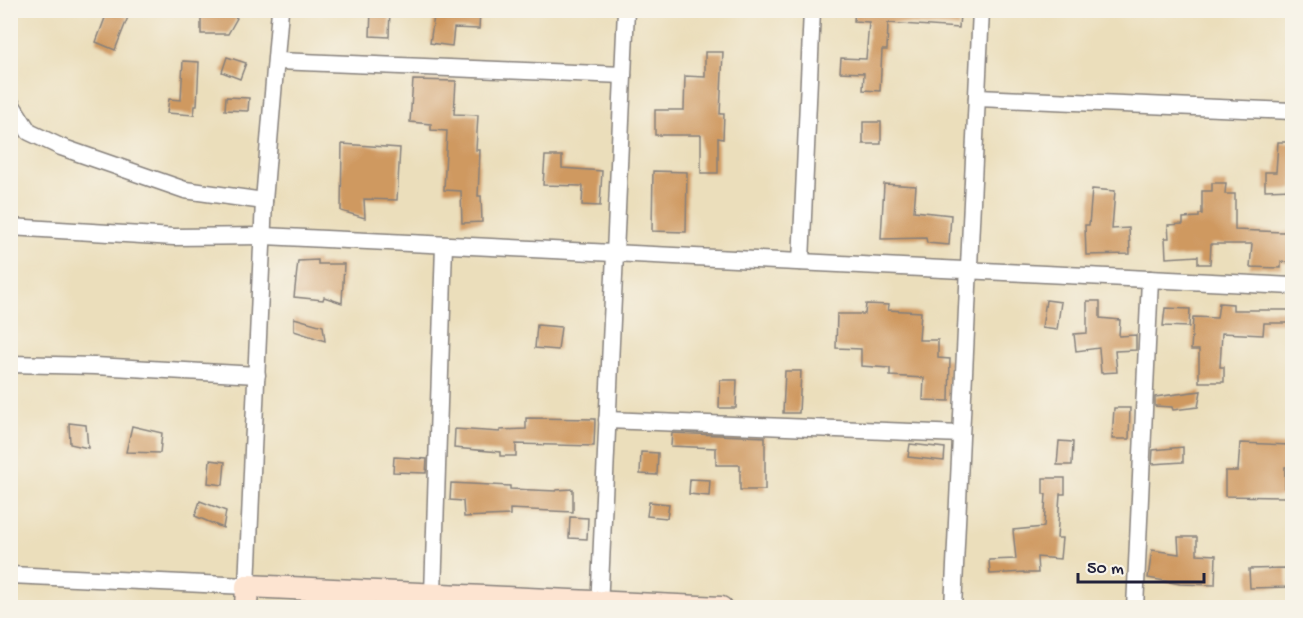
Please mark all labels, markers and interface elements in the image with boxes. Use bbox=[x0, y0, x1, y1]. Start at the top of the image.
scale bar bbox=[1078, 546, 1204, 584]
text: 50 m bbox=[1087, 559, 1124, 580]

